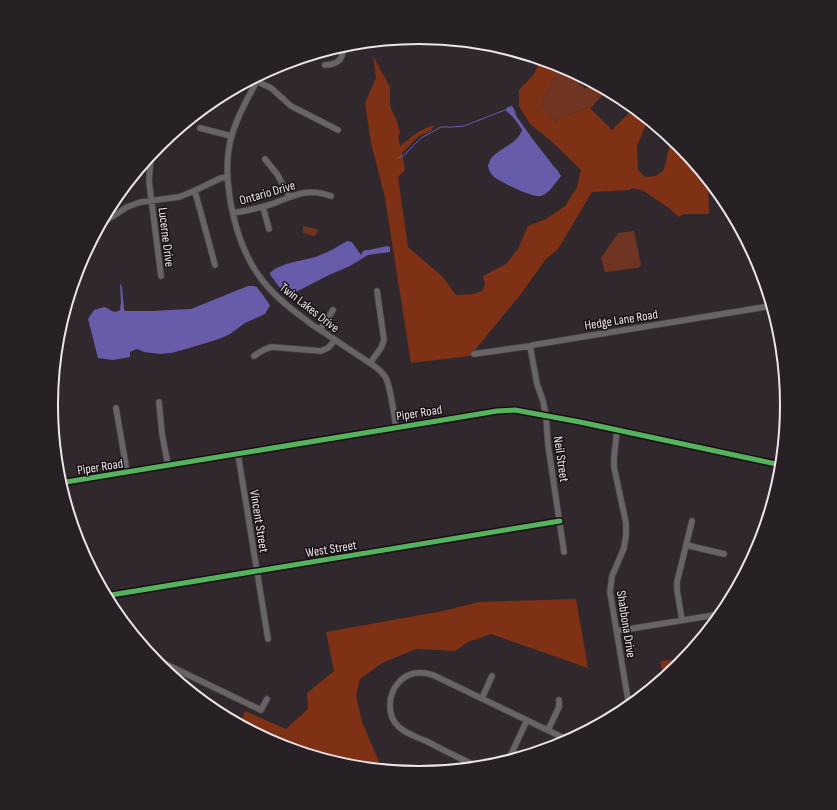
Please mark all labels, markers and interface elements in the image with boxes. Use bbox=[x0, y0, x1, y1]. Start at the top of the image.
street label: Ontario Drive bbox=[238, 177, 297, 209]
street label: Lucerne Drive bbox=[154, 206, 178, 268]
street label: Twin Lakes Drive bbox=[276, 280, 342, 336]
street label: Hedge Lane Road bbox=[583, 306, 659, 334]
street label: Piper Road bbox=[395, 401, 443, 424]
street label: Neil Street bbox=[550, 435, 572, 483]
street label: Piper Road bbox=[76, 455, 124, 478]
street label: Vincent Street bbox=[246, 489, 272, 554]
street label: West Street bbox=[304, 537, 358, 561]
street label: Shabbona Drive bbox=[613, 589, 639, 659]

